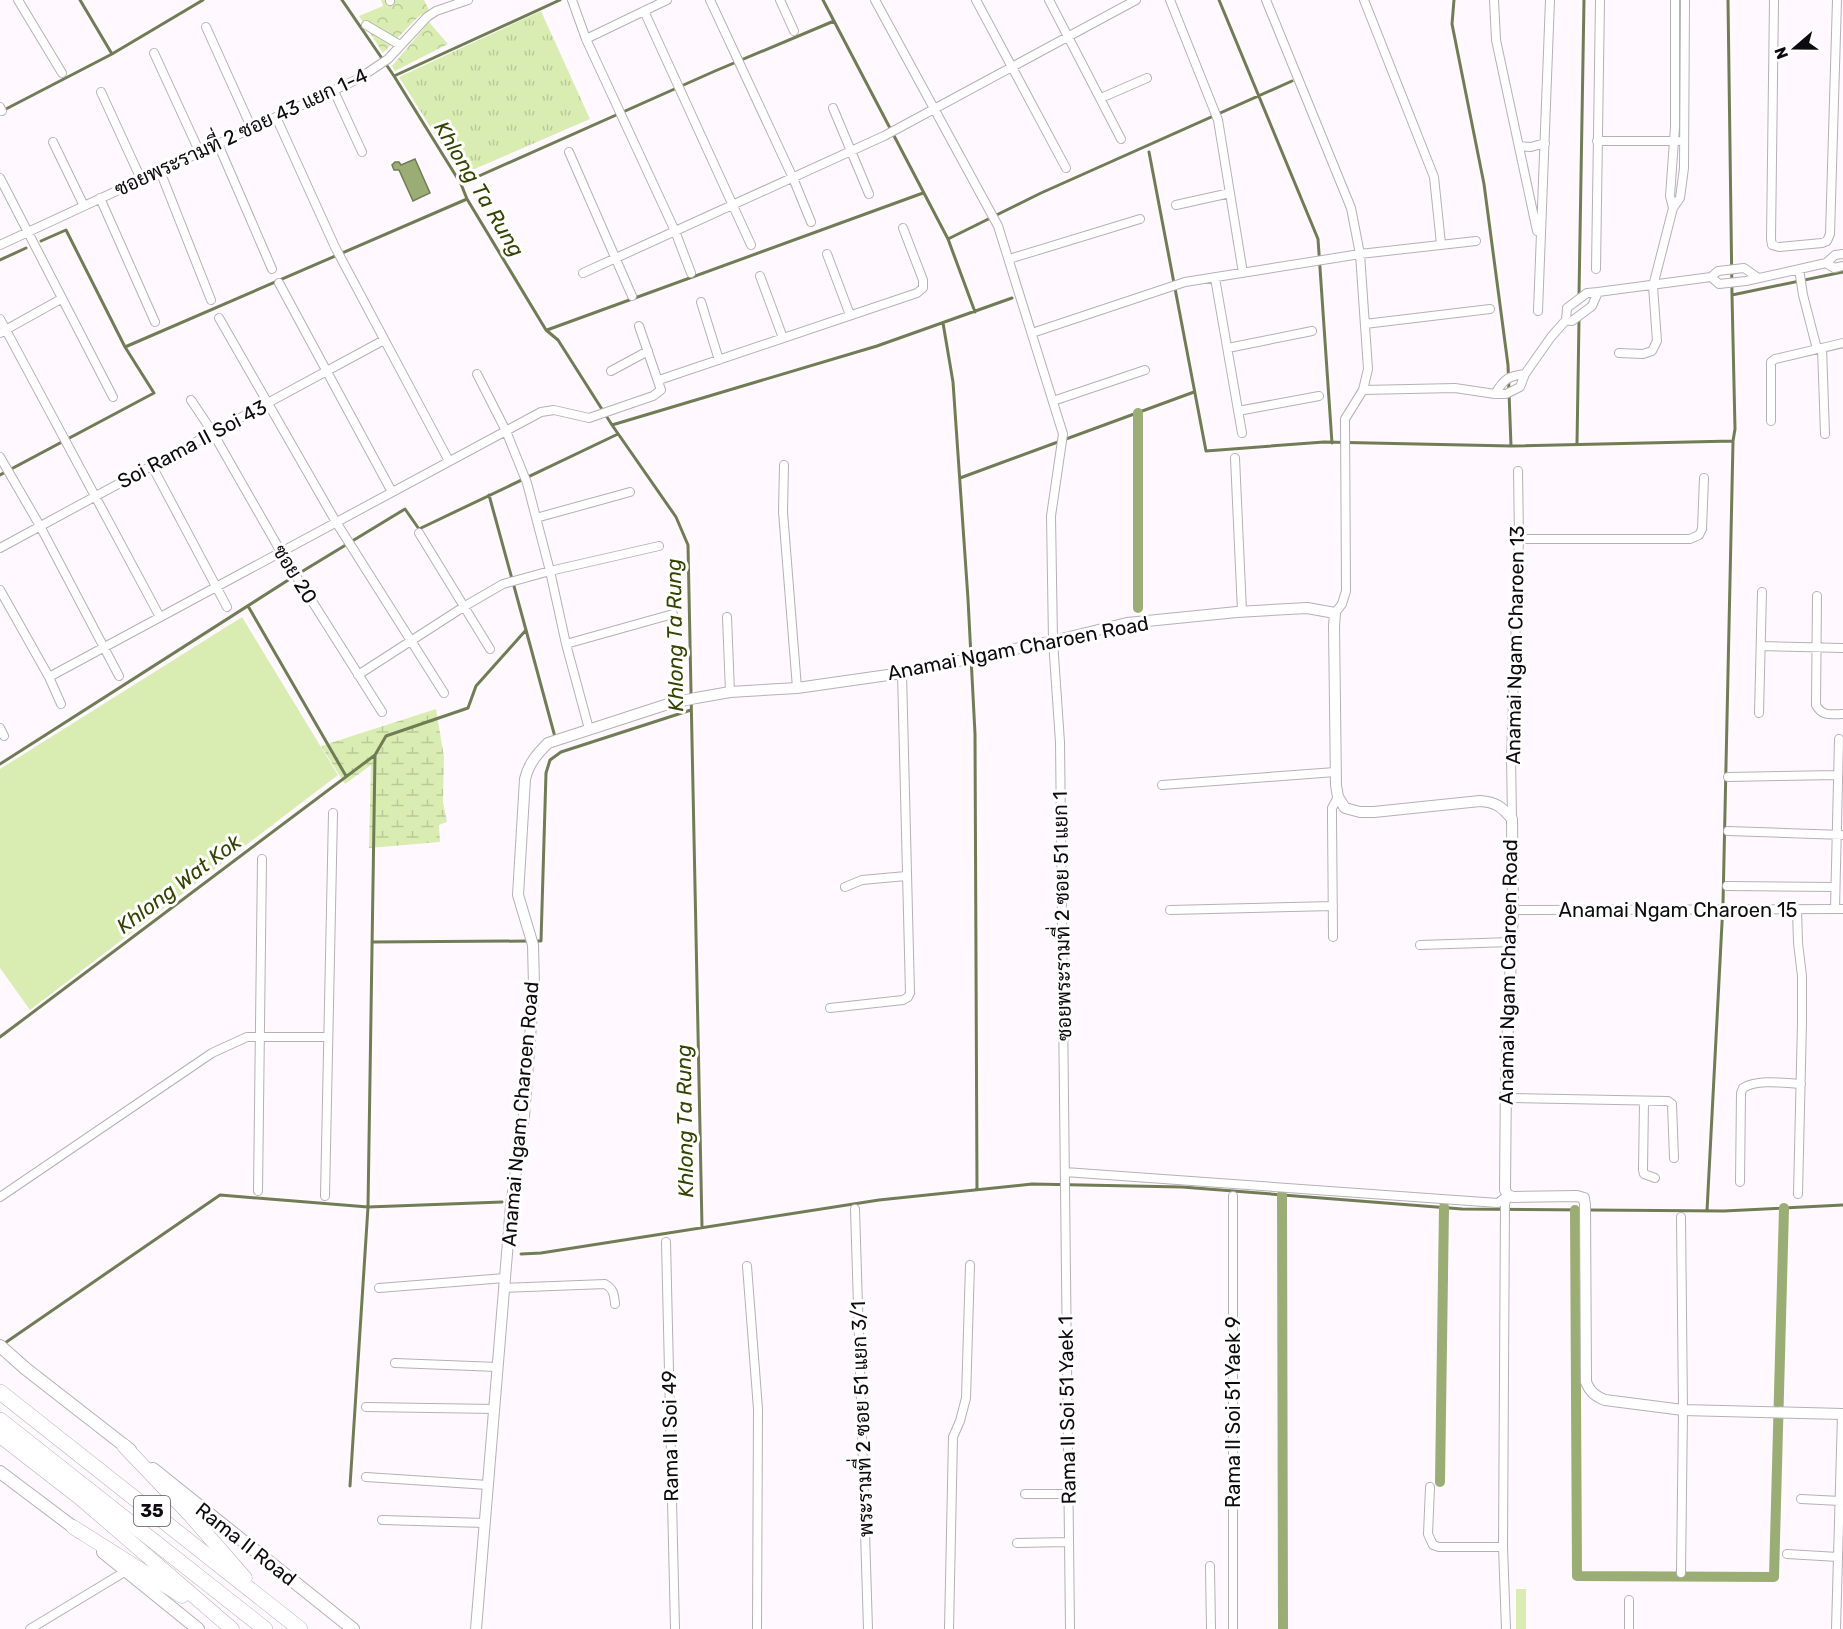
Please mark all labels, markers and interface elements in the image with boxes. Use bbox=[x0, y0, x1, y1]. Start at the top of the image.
north arrow bbox=[1765, 18, 1825, 78]
text: N bbox=[1770, 44, 1792, 62]
street label: ซอยพระรามที่ 2 ซอย 43 แยก 1-4 bbox=[109, 58, 371, 201]
water label: Khlong Ta Rung bbox=[429, 117, 530, 261]
street label: Soi Rama II Soi 43 bbox=[113, 395, 271, 493]
street label: Anamai Ngam Charoen 13 bbox=[1501, 525, 1529, 765]
street label: ซอย 20 bbox=[268, 540, 322, 608]
water label: Khlong Ta Rung bbox=[661, 558, 688, 712]
street label: Anamai Ngam Charoen Road bbox=[885, 611, 1151, 685]
street label: ซอยพระรามที่ 2 ซอย 51 แยก 1 bbox=[1043, 791, 1076, 1041]
water label: Khlong Wat Kok bbox=[111, 828, 247, 939]
street label: Anamai Ngam Charoen Road bbox=[1494, 839, 1522, 1105]
street label: Anamai Ngam Charoen 15 bbox=[1559, 898, 1797, 922]
street label: Anamai Ngam Charoen Road bbox=[496, 981, 544, 1247]
water label: Khlong Ta Rung bbox=[671, 1044, 698, 1198]
street label: พระรามที่ 2 ซอย 51 แยก 3/1 bbox=[841, 1301, 878, 1538]
street label: Rama II Soi 51 Yaek 1 bbox=[1053, 1316, 1081, 1504]
street label: Rama II Soi 51 Yaek 9 bbox=[1221, 1316, 1245, 1508]
street label: Rama II Soi 49 bbox=[657, 1370, 683, 1502]
road number: 35 bbox=[134, 1496, 170, 1526]
street label: Rama II Road bbox=[191, 1497, 301, 1591]

